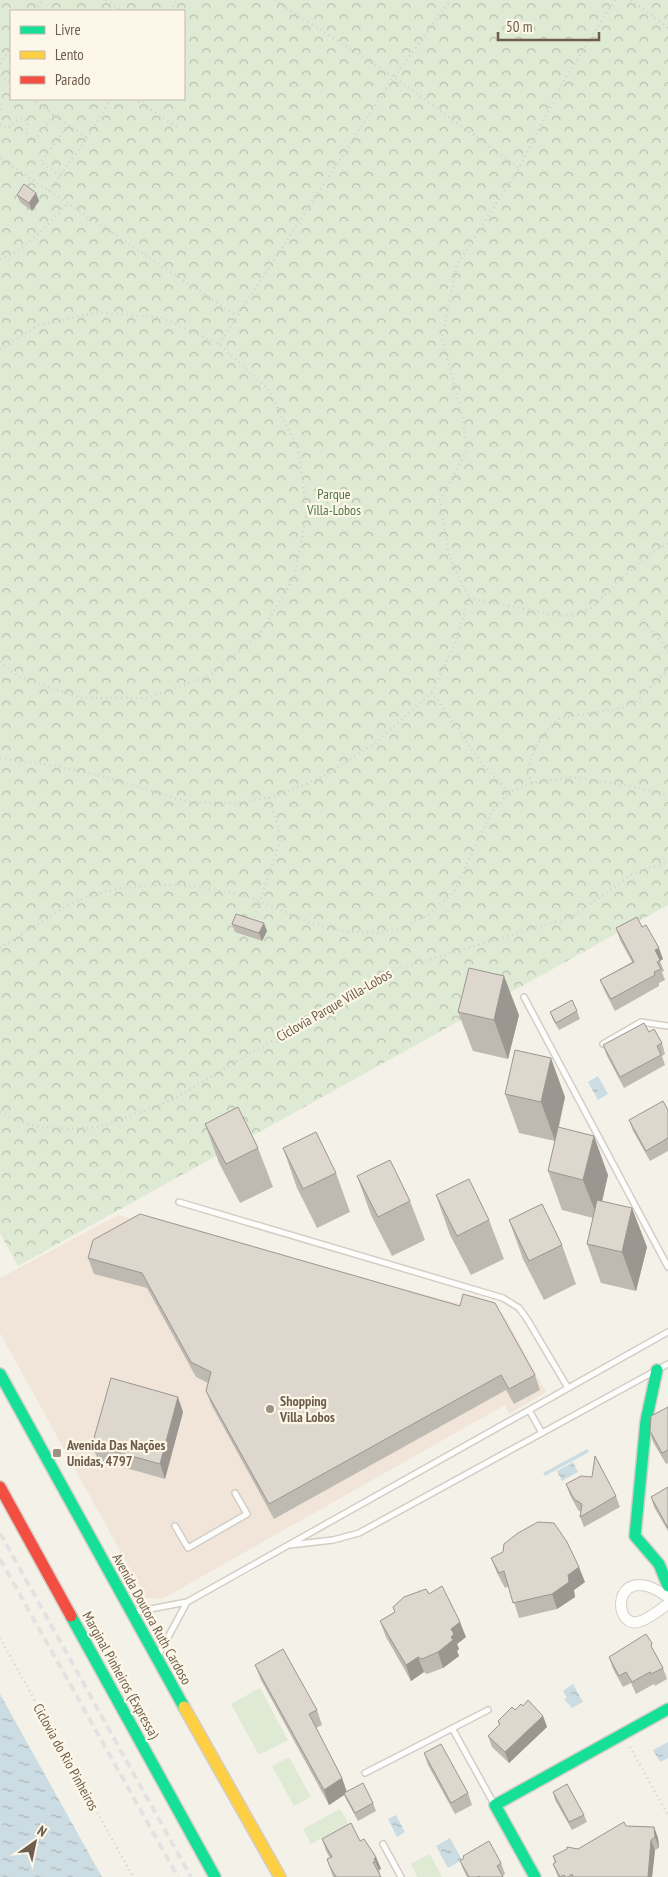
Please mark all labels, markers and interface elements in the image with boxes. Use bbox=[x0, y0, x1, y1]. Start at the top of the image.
legend bbox=[10, 10, 185, 100]
scale bar bbox=[498, 10, 599, 42]
text: 50 m bbox=[506, 17, 532, 36]
text: Livre bbox=[55, 20, 81, 39]
text: Lento bbox=[55, 45, 84, 64]
text: Parado bbox=[55, 70, 90, 89]
park label: Parque Villa-Lobos bbox=[306, 485, 361, 519]
street label: Ciclovia Parque Villa-Lobos bbox=[273, 964, 395, 1045]
place label: Shopping Villa Lobos bbox=[279, 1392, 335, 1426]
marker: Shopping Villa Lobos bbox=[264, 1403, 276, 1415]
place label: Avenida Das Nações Unidas, 4797 bbox=[66, 1436, 165, 1470]
marker: Avenida Das Nações Unidas, 4797 bbox=[51, 1447, 63, 1459]
street label: Avenida Doutora Ruth Cardoso bbox=[108, 1550, 196, 1688]
street label: Marginal Pinheiros (Expressa) bbox=[79, 1608, 164, 1742]
street label: Ciclovia do Rio Pinheiros bbox=[29, 1700, 103, 1814]
north arrow bbox=[10, 1817, 60, 1867]
text: N bbox=[34, 1821, 50, 1841]

